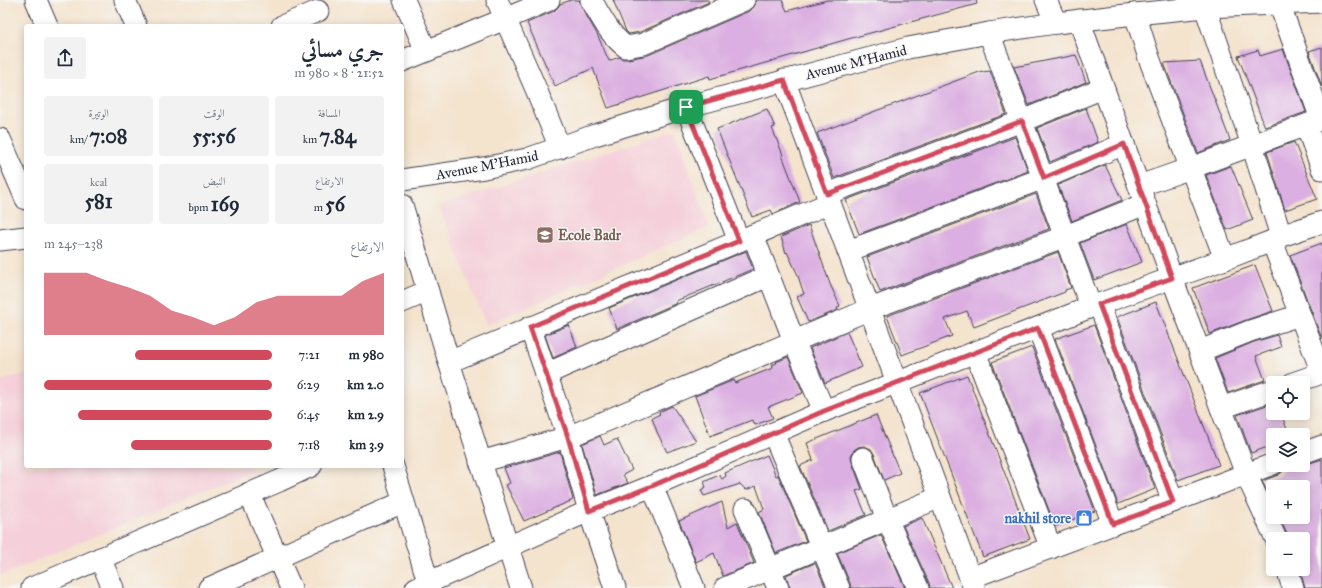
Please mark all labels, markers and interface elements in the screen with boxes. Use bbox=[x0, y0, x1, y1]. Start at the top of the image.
text: جري مسائي bbox=[301, 36, 384, 63]
button: share bbox=[44, 37, 86, 79]
street label: Avenue M'Hamid bbox=[803, 42, 908, 84]
text: 21:52 · 8 × 980 m bbox=[295, 65, 384, 81]
pin bbox=[669, 90, 703, 124]
icon: arrive bbox=[675, 96, 697, 118]
text: الوتيرة bbox=[89, 107, 109, 120]
text: الوقت bbox=[203, 107, 225, 120]
text: المسافة bbox=[318, 107, 341, 120]
text: 7:08 bbox=[90, 124, 128, 148]
text: 55:56 bbox=[192, 124, 236, 148]
text: 7.84 bbox=[320, 124, 356, 148]
text: /km bbox=[70, 133, 90, 146]
text: km bbox=[303, 133, 320, 146]
street label: Avenue M'Hamid bbox=[434, 147, 540, 184]
text: النبض bbox=[203, 175, 225, 188]
text: الارتفاع bbox=[315, 175, 344, 188]
text: kcal bbox=[90, 176, 107, 189]
text: 581 bbox=[85, 189, 113, 213]
text: 169 bbox=[211, 192, 240, 216]
text: 56 bbox=[325, 192, 345, 216]
text: bpm bbox=[188, 201, 211, 214]
text: m bbox=[314, 201, 325, 214]
school or university icon: Ecole Badr bbox=[535, 225, 555, 245]
place label: Ecole Badr bbox=[558, 227, 622, 244]
text: 238–245 m bbox=[44, 236, 103, 252]
text: الارتفاع bbox=[350, 239, 384, 255]
text: 7:21 bbox=[298, 347, 320, 363]
text: 980 m bbox=[349, 347, 384, 363]
map controls bbox=[1266, 376, 1310, 576]
button: locate bbox=[1266, 376, 1310, 420]
text: 6:29 bbox=[297, 377, 320, 393]
text: 2.0 km bbox=[347, 377, 384, 393]
text: 6:45 bbox=[297, 407, 320, 423]
text: 2.9 km bbox=[348, 407, 384, 423]
button: layers bbox=[1266, 428, 1310, 472]
text: 7:18 bbox=[298, 437, 320, 453]
text: 3.9 km bbox=[349, 437, 384, 453]
button: + bbox=[1266, 480, 1310, 524]
shop icon: nakhil store bbox=[1074, 508, 1094, 528]
place label: nakhil store bbox=[1004, 510, 1071, 527]
button: − bbox=[1266, 532, 1310, 576]

